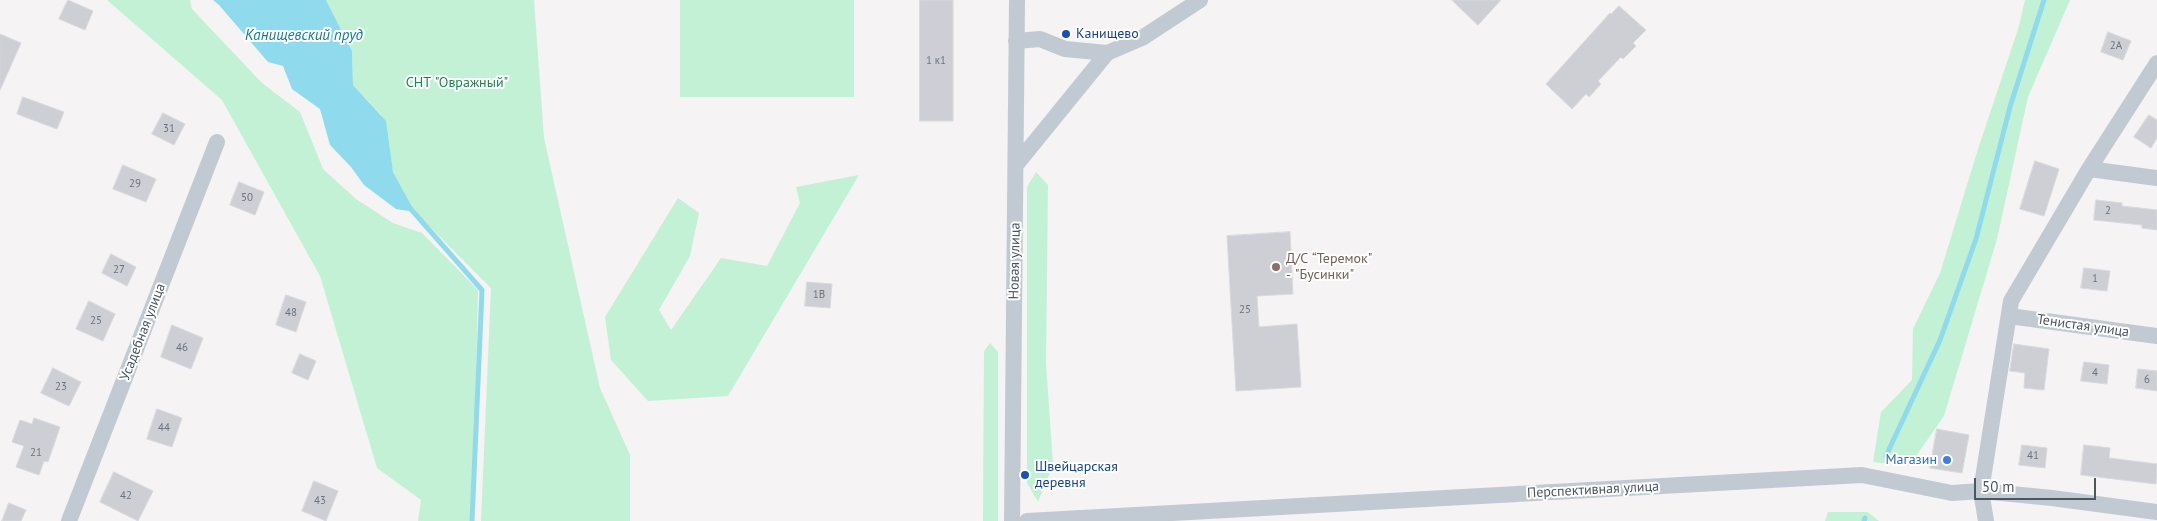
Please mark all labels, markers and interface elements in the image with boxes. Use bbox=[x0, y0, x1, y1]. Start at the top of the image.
place label: Канищево bbox=[1076, 26, 1139, 42]
water label: Канищевский пруд bbox=[245, 27, 363, 45]
marker: Канищево bbox=[1060, 28, 1072, 40]
house number: 2А bbox=[2110, 39, 2122, 53]
house number: 1 к1 bbox=[926, 54, 946, 68]
park label: СНТ "Овражный" bbox=[406, 75, 508, 91]
house number: 31 bbox=[163, 122, 175, 136]
house number: 29 bbox=[129, 177, 141, 191]
house number: 50 bbox=[241, 191, 253, 205]
house number: 2 bbox=[2105, 204, 2111, 218]
street label: Новая улица bbox=[1006, 222, 1024, 300]
place label: Д/С “Теремок" - "Бусинки" bbox=[1286, 251, 1373, 284]
marker: Д/С “Теремок" - "Бусинки" bbox=[1270, 261, 1282, 273]
house number: 27 bbox=[113, 263, 125, 277]
house number: 1 bbox=[2092, 272, 2098, 286]
street label: Усадебная улица bbox=[117, 281, 169, 383]
house number: 1В bbox=[813, 288, 825, 302]
house number: 25 bbox=[1239, 303, 1251, 317]
house number: 48 bbox=[285, 306, 297, 320]
street label: Тенистая улица bbox=[2036, 311, 2130, 341]
house number: 25 bbox=[90, 314, 102, 328]
house number: 46 bbox=[176, 341, 188, 355]
house number: 4 bbox=[2092, 366, 2098, 380]
house number: 6 bbox=[2144, 373, 2150, 387]
house number: 23 bbox=[55, 380, 67, 394]
house number: 44 bbox=[158, 421, 170, 435]
house number: 21 bbox=[30, 446, 42, 460]
house number: 41 bbox=[2027, 449, 2039, 463]
place label: Магазин bbox=[1885, 452, 1937, 468]
marker: Магазин bbox=[1941, 454, 1953, 466]
place label: Швейцарская деревня bbox=[1035, 459, 1118, 492]
scale bar bbox=[1977, 468, 2100, 500]
marker: Швейцарская деревня bbox=[1019, 469, 1031, 481]
text: 50 m bbox=[1982, 477, 2015, 496]
street label: Перспективная улица bbox=[1527, 478, 1659, 502]
house number: 42 bbox=[120, 489, 132, 503]
house number: 43 bbox=[314, 494, 326, 508]

